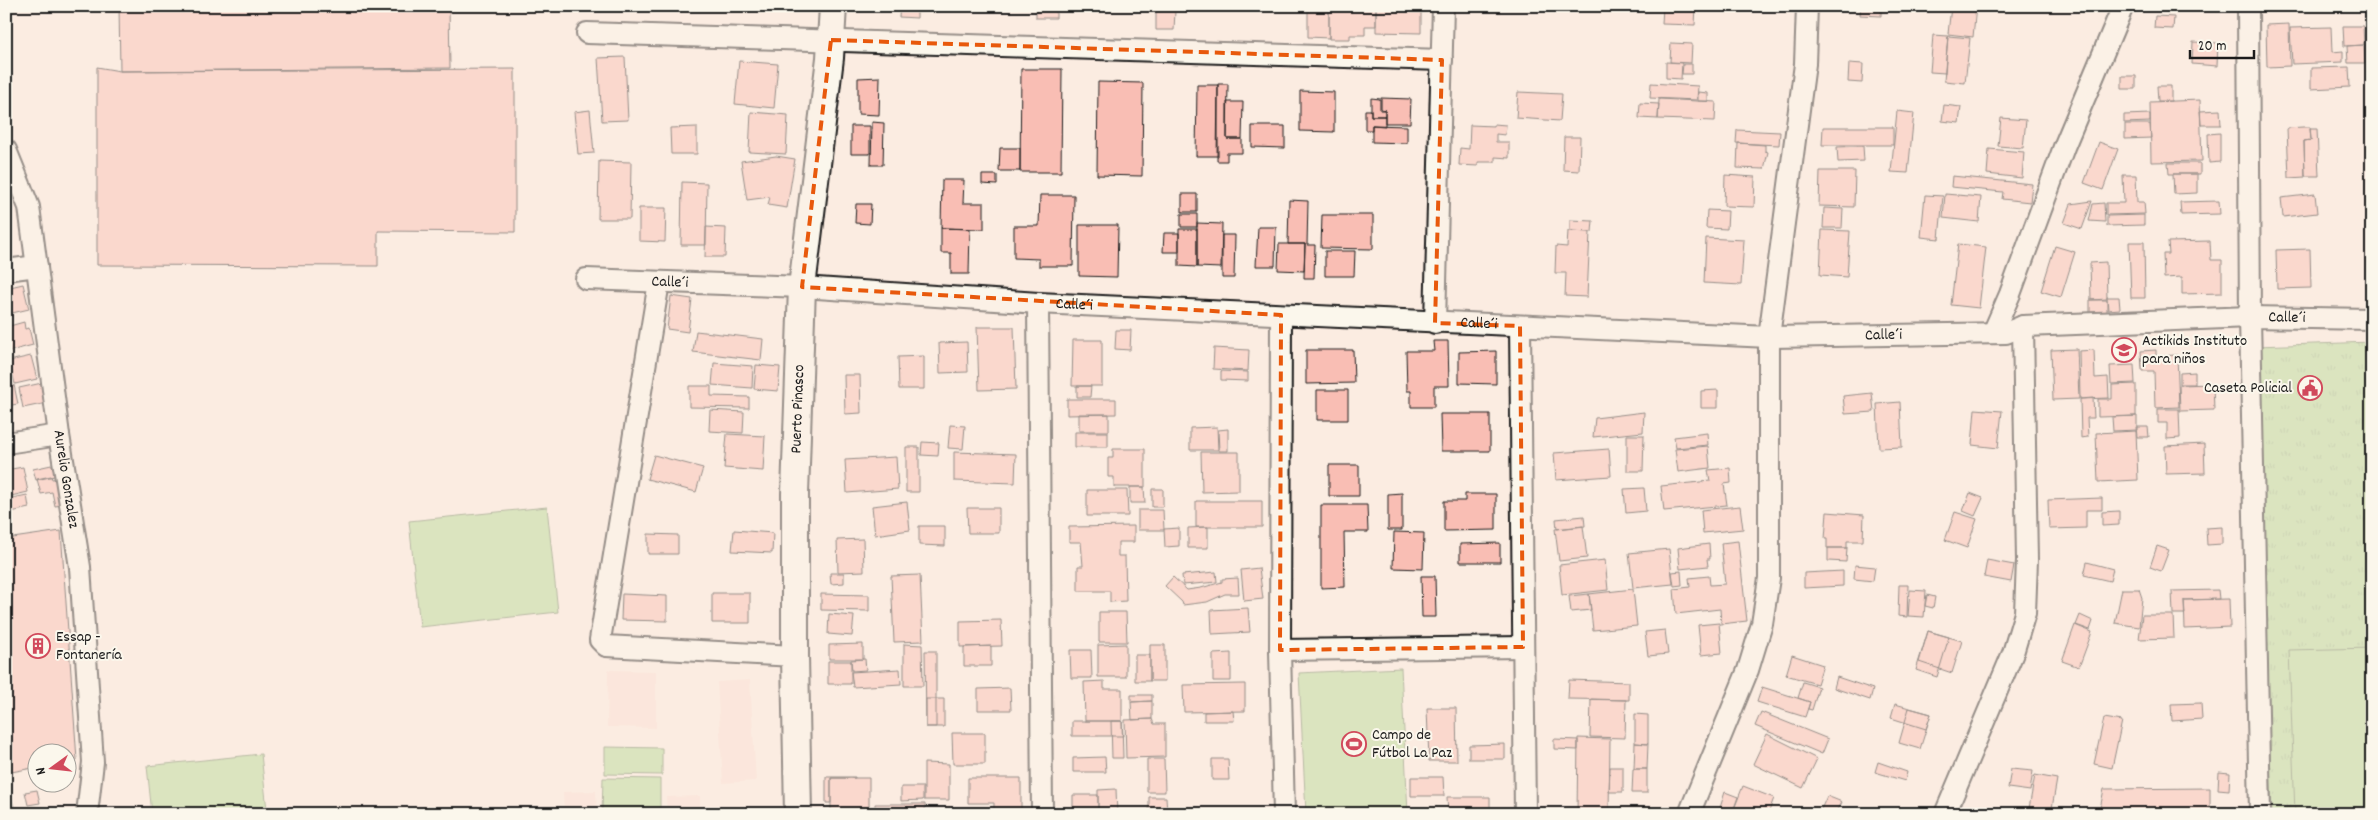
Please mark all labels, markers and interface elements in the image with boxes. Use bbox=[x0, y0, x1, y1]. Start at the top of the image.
scale bar bbox=[2190, 28, 2254, 60]
text: 20 m bbox=[2198, 36, 2226, 58]
street label: Calle´i bbox=[651, 270, 689, 294]
street label: Calle´i bbox=[1055, 292, 1093, 317]
street label: Calle´i bbox=[2268, 306, 2306, 329]
street label: Calle´i bbox=[1460, 311, 1498, 336]
street label: Calle´i bbox=[1865, 323, 1902, 347]
place label: Actikids Instituto para niños bbox=[2142, 330, 2247, 371]
school or university icon: Actikids Instituto para niños bbox=[2111, 337, 2137, 363]
street label: Puerto Pinasco bbox=[785, 364, 811, 454]
public building icon: Caseta Policial bbox=[2297, 375, 2323, 401]
place label: Caseta Policial bbox=[2204, 377, 2292, 400]
street label: Aurelio Gonzalez bbox=[47, 428, 85, 530]
place label: Essap - Fontanería bbox=[56, 626, 122, 667]
building icon: Essap - Fontanería bbox=[25, 633, 51, 659]
place label: Campo de Fútbol La Paz bbox=[1372, 724, 1452, 765]
sports icon: Campo de Fútbol La Paz bbox=[1341, 731, 1367, 757]
north arrow bbox=[28, 742, 78, 792]
text: N bbox=[31, 765, 52, 777]

